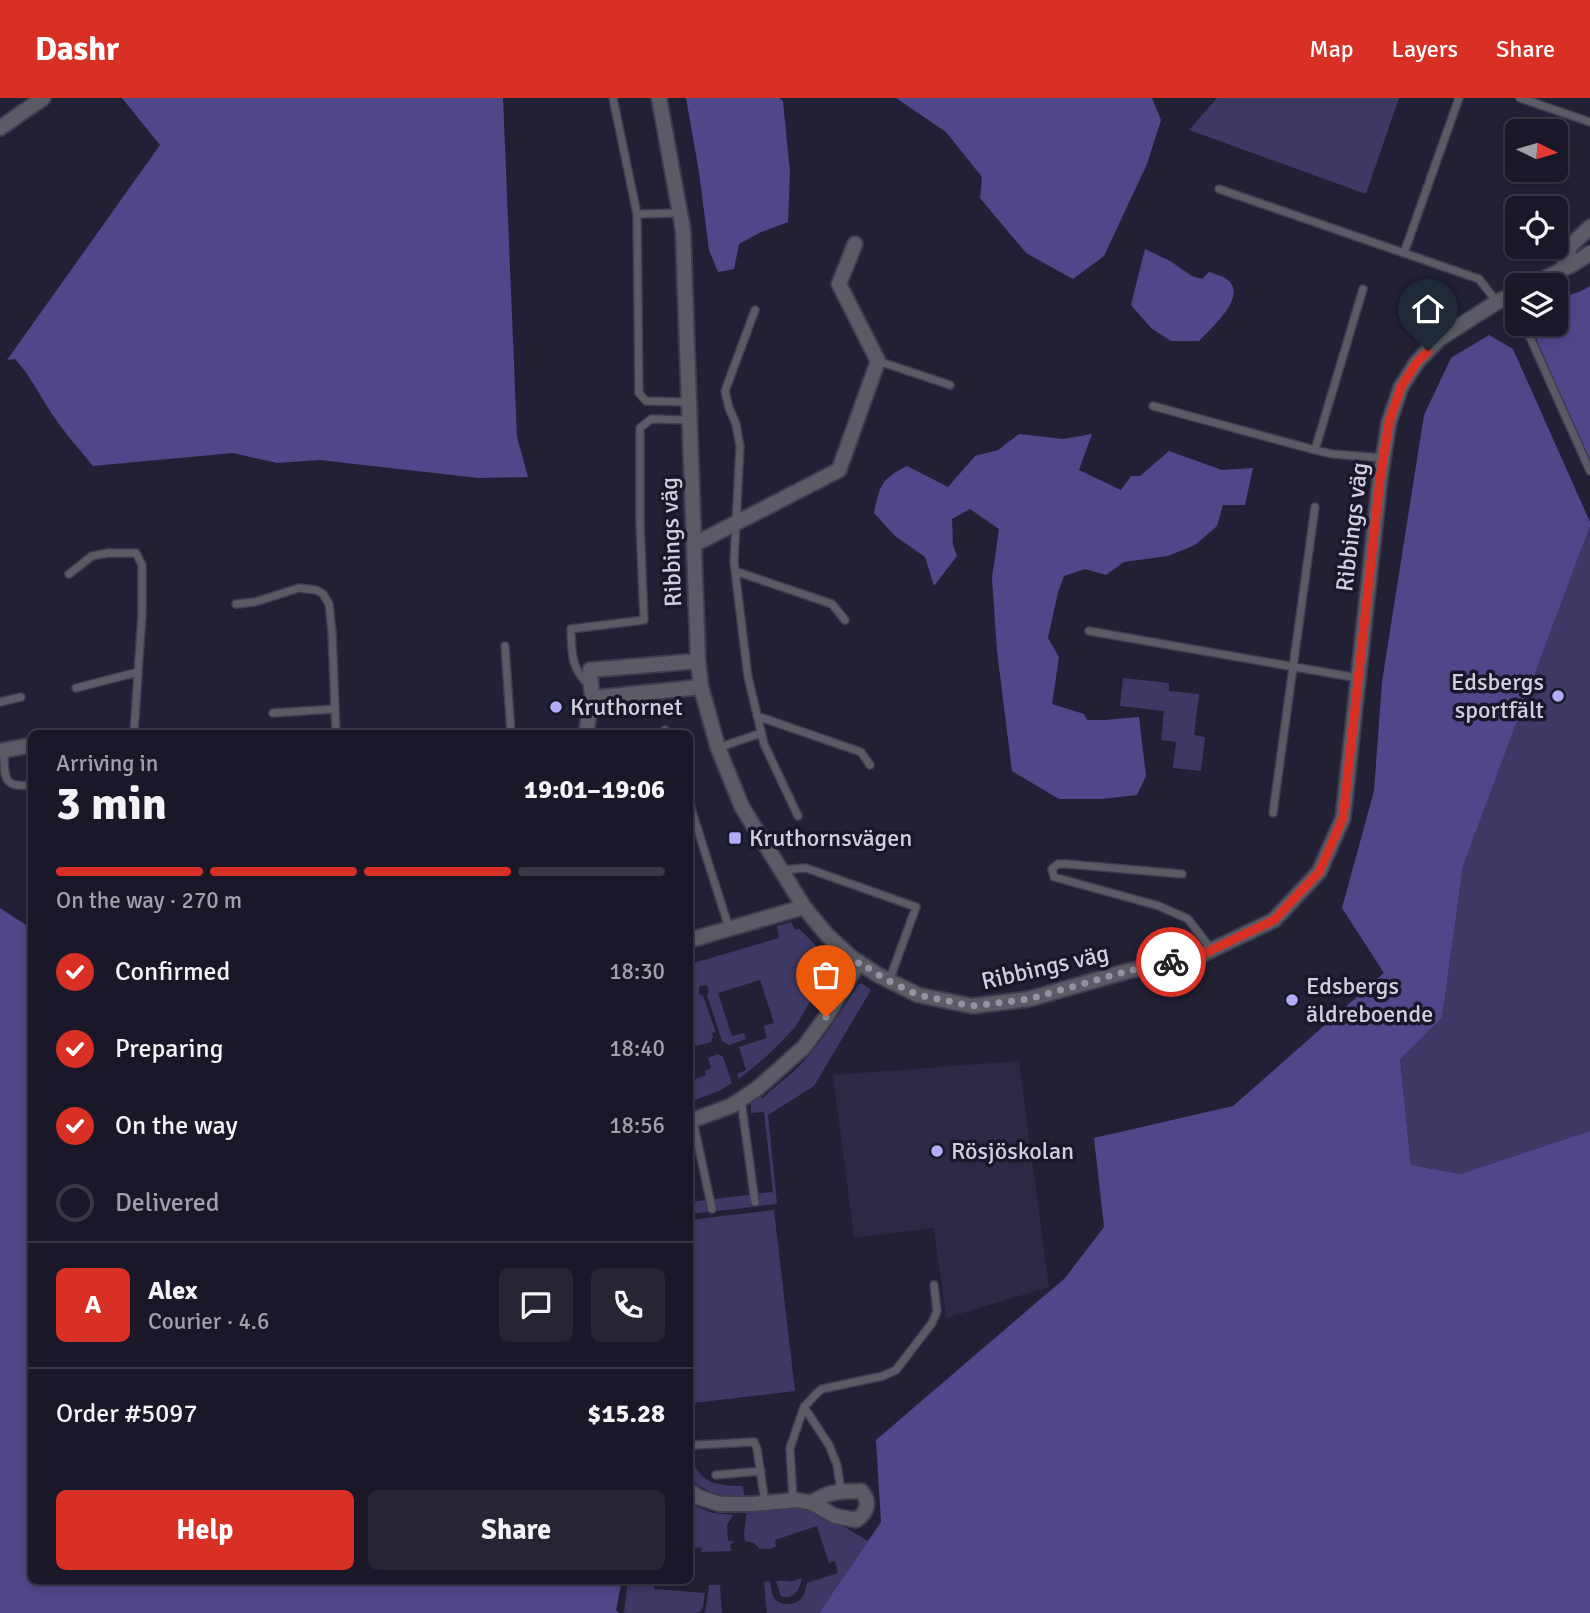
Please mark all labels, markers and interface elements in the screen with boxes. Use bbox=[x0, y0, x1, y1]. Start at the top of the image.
text: Dashr bbox=[35, 29, 119, 70]
text: Map bbox=[1309, 34, 1354, 64]
text: Layers bbox=[1392, 34, 1458, 64]
text: Share bbox=[1496, 34, 1555, 64]
north arrow bbox=[1505, 119, 1568, 182]
map controls bbox=[1505, 119, 1568, 336]
button: locate bbox=[1505, 196, 1568, 259]
button: layers bbox=[1505, 273, 1568, 336]
pin bbox=[1398, 279, 1458, 351]
icon: home bbox=[1409, 290, 1447, 328]
street label: Ribbings väg bbox=[1329, 461, 1375, 593]
street label: Ribbings väg bbox=[654, 477, 688, 607]
place label: Edsbergs sportfält bbox=[1451, 667, 1544, 725]
marker: Edsbergs sportfält bbox=[1550, 688, 1566, 704]
place label: Kruthornet bbox=[570, 692, 683, 722]
marker: Kruthornet bbox=[548, 699, 564, 715]
text: Arriving in bbox=[56, 749, 158, 778]
text: 19:01–19:06 bbox=[524, 774, 665, 806]
text: 3 min bbox=[56, 776, 167, 832]
place label: Kruthornsvägen bbox=[749, 823, 912, 853]
marker: Kruthornsvägen bbox=[727, 830, 743, 846]
text: On the way · 270 m bbox=[56, 886, 242, 915]
courier bbox=[1136, 927, 1206, 997]
street label: Ribbings väg bbox=[978, 938, 1112, 996]
icon: bike bbox=[1152, 943, 1190, 981]
pin bbox=[796, 945, 856, 1017]
icon: check bbox=[56, 953, 94, 991]
text: Confirmed bbox=[115, 956, 230, 988]
icon: bag bbox=[807, 956, 845, 994]
text: 18:30 bbox=[609, 957, 665, 986]
place label: Edsbergs äldreboende bbox=[1306, 971, 1433, 1029]
marker: Edsbergs äldreboende bbox=[1284, 992, 1300, 1008]
icon: check bbox=[56, 1030, 94, 1068]
text: Preparing bbox=[115, 1033, 223, 1065]
text: 18:40 bbox=[609, 1034, 665, 1063]
icon: check bbox=[56, 1107, 94, 1145]
text: On the way bbox=[115, 1110, 238, 1142]
text: 18:56 bbox=[609, 1111, 665, 1140]
place label: Rösjöskolan bbox=[951, 1136, 1074, 1166]
marker: Rösjöskolan bbox=[929, 1143, 945, 1159]
text: Delivered bbox=[115, 1187, 220, 1219]
button: chat bbox=[499, 1268, 573, 1342]
button: phone bbox=[591, 1268, 665, 1342]
text: Alex bbox=[148, 1275, 198, 1307]
text: A bbox=[85, 1289, 101, 1321]
text: Courier · 4.6 bbox=[148, 1307, 269, 1336]
text: Order #5097 bbox=[56, 1398, 197, 1430]
text: $15.28 bbox=[587, 1398, 665, 1430]
button: Help bbox=[56, 1490, 354, 1570]
button: Share bbox=[368, 1490, 665, 1570]

